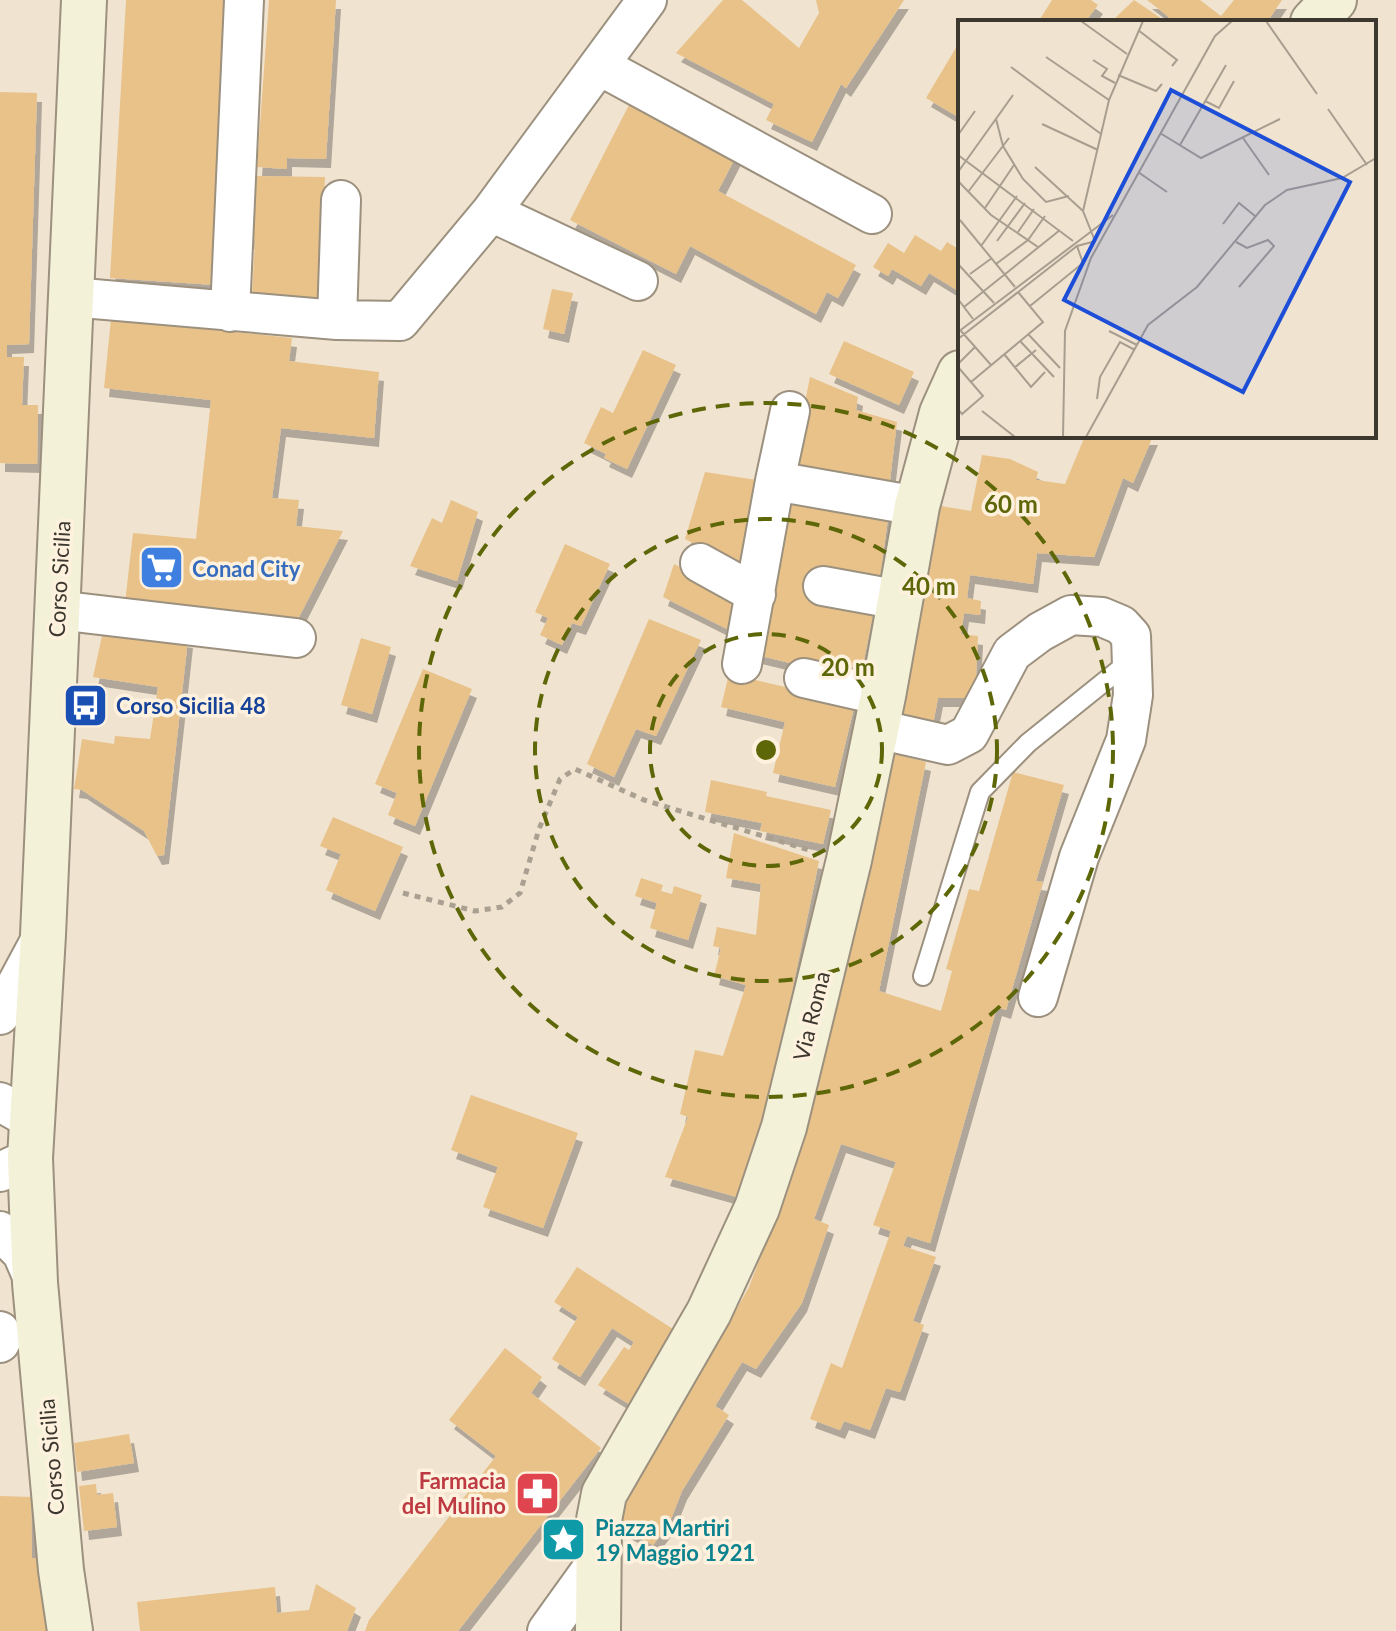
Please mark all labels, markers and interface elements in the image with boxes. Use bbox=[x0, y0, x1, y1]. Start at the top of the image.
inset map bbox=[958, 20, 1376, 438]
text: 60 m bbox=[984, 489, 1038, 518]
street label: Corso Sicilia bbox=[42, 520, 76, 638]
supermarket icon: Conad City bbox=[137, 544, 185, 592]
place label: Conad City bbox=[192, 555, 301, 582]
text: 40 m bbox=[902, 571, 956, 600]
text: 20 m bbox=[821, 652, 875, 681]
bus stop icon: Corso Sicilia 48 bbox=[61, 681, 109, 729]
place label: Corso Sicilia 48 bbox=[116, 692, 266, 719]
centre of rings bbox=[752, 736, 780, 764]
street label: Via Roma bbox=[787, 968, 835, 1064]
street label: Corso Sicilia bbox=[32, 1398, 70, 1516]
place label: Farmacia del Mulino bbox=[402, 1467, 506, 1519]
pharmacy icon: Farmacia del Mulino bbox=[513, 1469, 561, 1517]
place label: Piazza Martiri 19 Maggio 1921 bbox=[595, 1514, 755, 1566]
place icon: Piazza Martiri 19 Maggio 1921 bbox=[540, 1516, 588, 1564]

